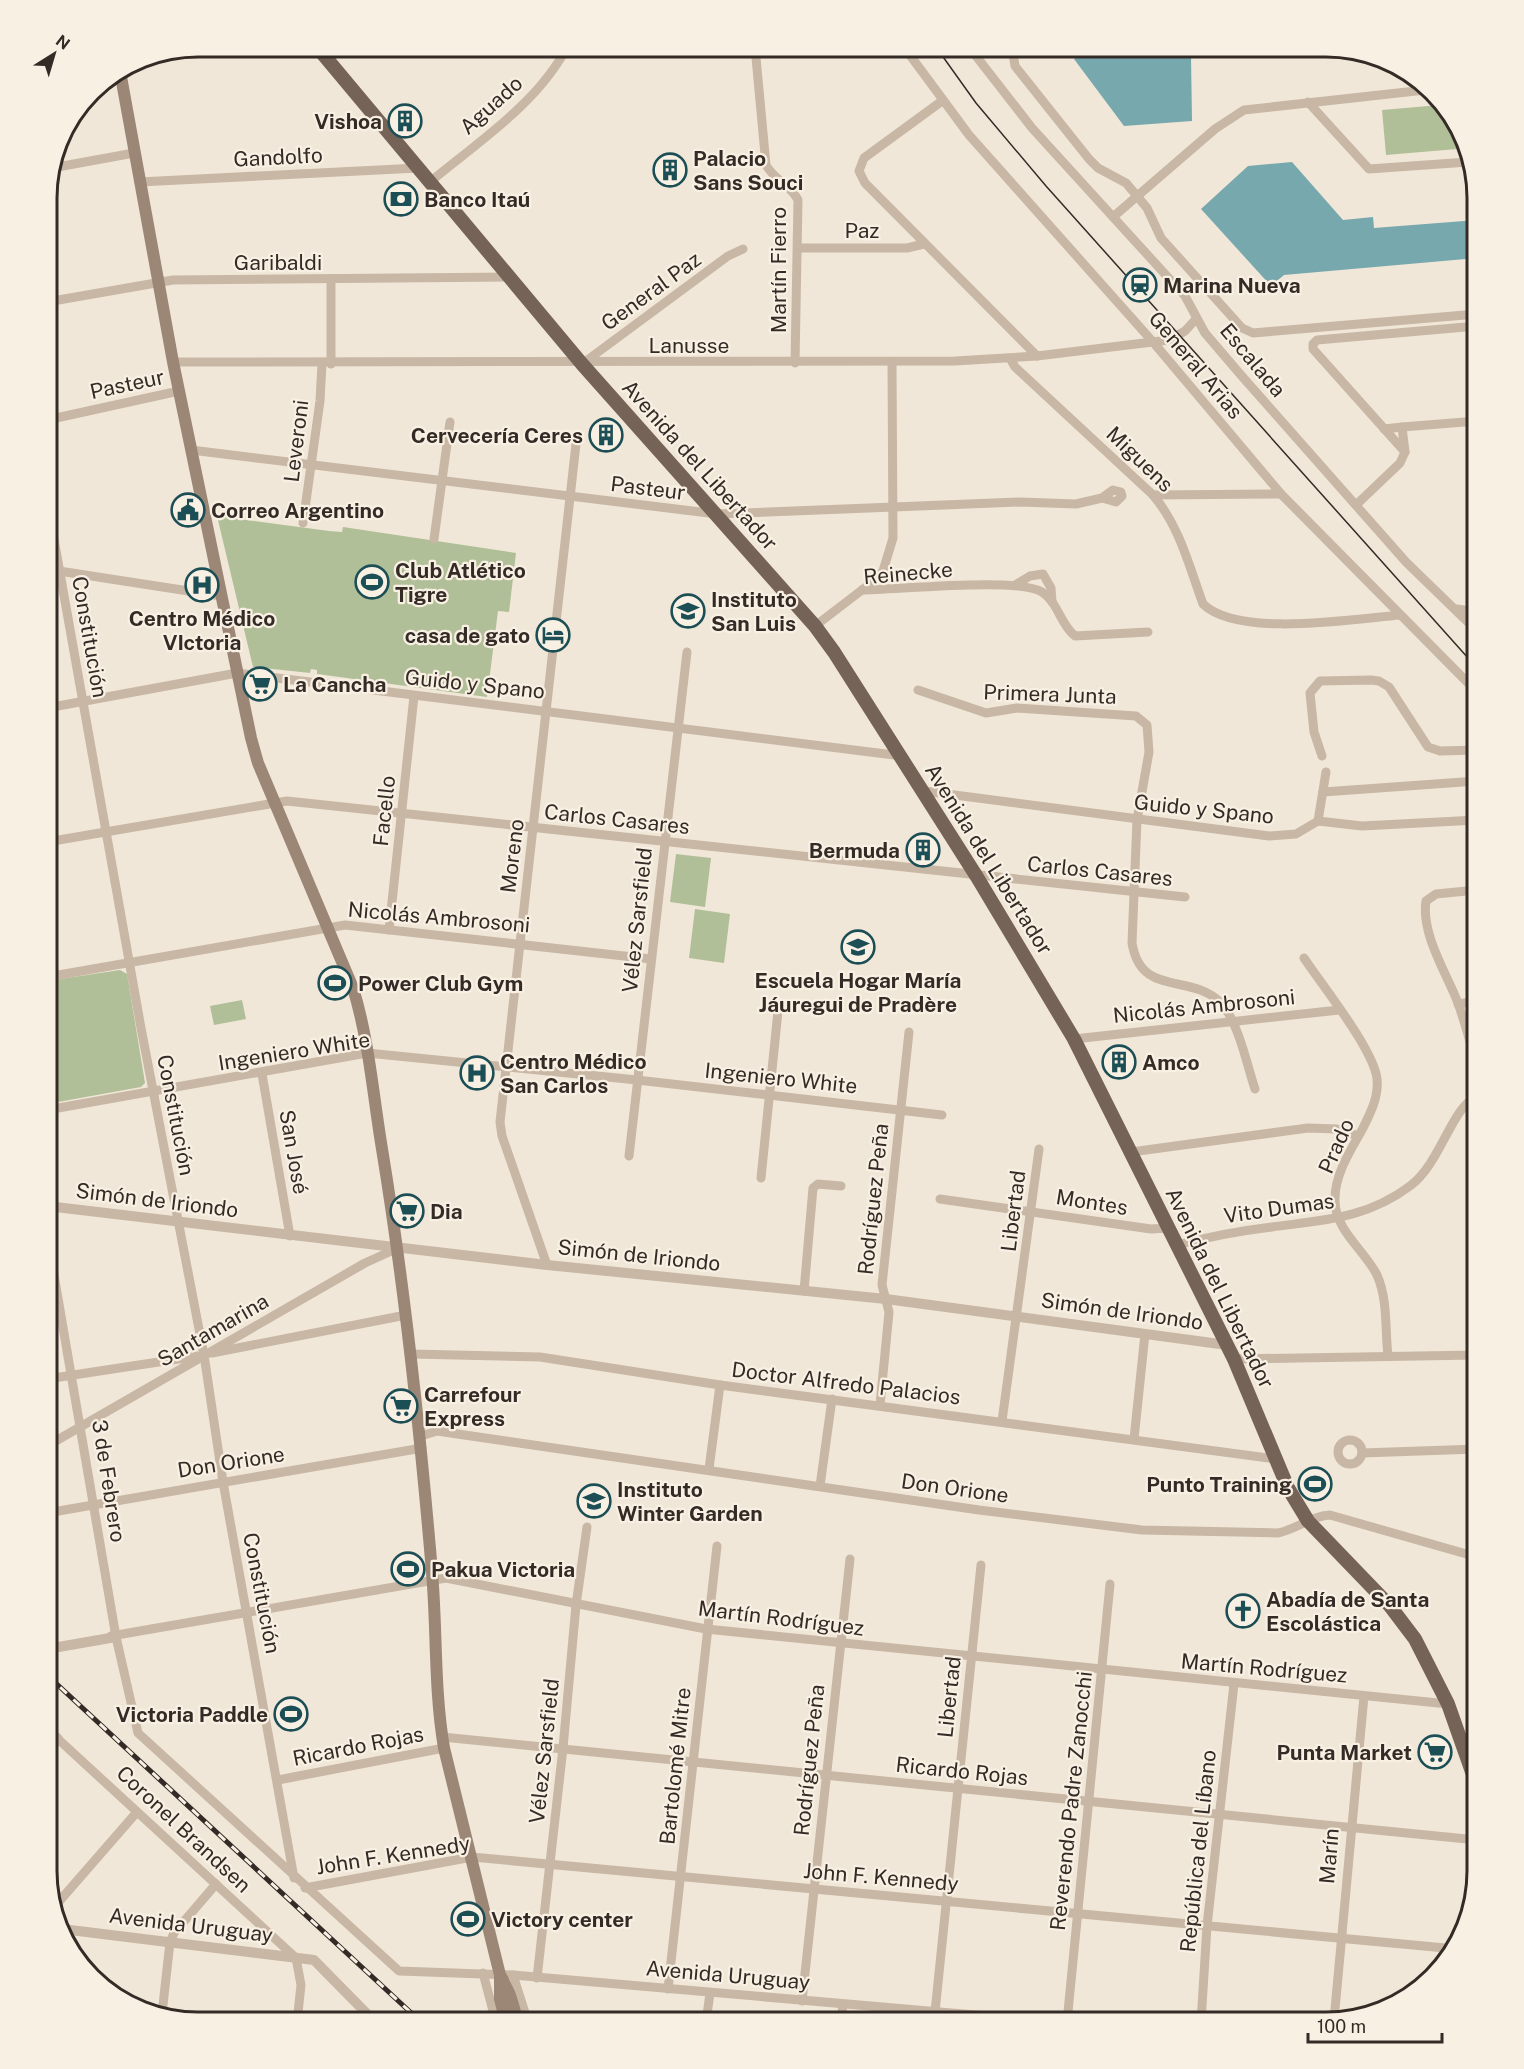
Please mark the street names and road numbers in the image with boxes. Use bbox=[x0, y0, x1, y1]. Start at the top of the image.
street label: Aguado bbox=[455, 70, 527, 140]
street label: Gandolfo bbox=[233, 142, 323, 172]
street label: Martín Fierro bbox=[766, 207, 791, 333]
street label: Paz bbox=[845, 218, 879, 243]
street label: General Paz bbox=[596, 246, 706, 336]
street label: Garibaldi bbox=[234, 250, 322, 275]
street label: General Arias bbox=[1144, 306, 1248, 424]
street label: Escalada bbox=[1215, 318, 1291, 402]
street label: Lanusse bbox=[649, 333, 729, 358]
street label: Pasteur bbox=[88, 364, 166, 404]
street label: Avenida del Libertador bbox=[617, 375, 783, 555]
street label: Leveroni bbox=[279, 398, 313, 484]
street label: Miguens bbox=[1101, 421, 1179, 497]
street label: Pasteur bbox=[609, 471, 687, 505]
street label: Reinecke bbox=[862, 557, 954, 589]
street label: Constitución bbox=[67, 574, 113, 700]
street label: Guido y Spano bbox=[404, 664, 546, 704]
street label: Primera Junta bbox=[983, 679, 1117, 709]
street label: Avenida del Libertador bbox=[920, 759, 1058, 959]
street label: Facello bbox=[368, 774, 400, 848]
street label: Guido y Spano bbox=[1133, 789, 1275, 829]
street label: Carlos Casares bbox=[543, 799, 691, 839]
street label: Moreno bbox=[495, 818, 529, 894]
street label: Vélez Sarsfield bbox=[617, 846, 657, 994]
street label: Carlos Casares bbox=[1026, 851, 1174, 891]
street label: Nicolás Ambrosoni bbox=[347, 897, 531, 937]
street label: Nicolás Ambrosoni bbox=[1112, 984, 1296, 1028]
street label: Ingeniero White bbox=[216, 1027, 372, 1075]
street label: Constitución bbox=[152, 1052, 200, 1178]
street label: Ingeniero White bbox=[703, 1058, 859, 1098]
street label: San José bbox=[274, 1108, 314, 1196]
street label: Prado bbox=[1313, 1115, 1359, 1177]
street label: Rodríguez Peña bbox=[853, 1122, 893, 1276]
street label: Libertad bbox=[996, 1169, 1030, 1253]
street label: Simón de Iriondo bbox=[74, 1178, 240, 1222]
street label: Montes bbox=[1054, 1184, 1130, 1220]
street label: Avenida del Libertador bbox=[1160, 1184, 1280, 1392]
street label: Vito Dumas bbox=[1222, 1188, 1336, 1228]
street label: Simón de Iriondo bbox=[556, 1234, 722, 1276]
street label: Simón de Iriondo bbox=[1039, 1287, 1205, 1335]
street label: Santamarina bbox=[153, 1288, 273, 1372]
street label: Doctor Alfredo Palacios bbox=[730, 1357, 962, 1409]
street label: 3 de Febrero bbox=[87, 1418, 131, 1544]
street label: Don Orione bbox=[176, 1441, 286, 1483]
street label: Don Orione bbox=[900, 1468, 1010, 1508]
street label: Constitución bbox=[238, 1530, 286, 1656]
street label: Martín Rodríguez bbox=[697, 1595, 865, 1641]
street label: Martín Rodríguez bbox=[1180, 1648, 1348, 1688]
street label: Libertad bbox=[932, 1655, 966, 1739]
street label: Reverendo Padre Zanocchi bbox=[1045, 1670, 1097, 1932]
street label: Vélez Sarsfield bbox=[524, 1677, 564, 1825]
street label: Rodríguez Peña bbox=[789, 1683, 829, 1837]
street label: Bartolomé Mitre bbox=[654, 1686, 696, 1846]
street label: Ricardo Rojas bbox=[290, 1721, 426, 1771]
street label: República del Líbano bbox=[1175, 1749, 1221, 1953]
street label: Ricardo Rojas bbox=[895, 1752, 1029, 1790]
street label: Coronel Brandsen bbox=[112, 1760, 256, 1898]
street label: Marín bbox=[1314, 1827, 1344, 1885]
street label: John F. Kennedy bbox=[314, 1830, 472, 1880]
street label: John F. Kennedy bbox=[802, 1858, 960, 1896]
street label: Avenida Uruguay bbox=[108, 1903, 274, 1947]
street label: Avenida Uruguay bbox=[645, 1955, 811, 1995]

